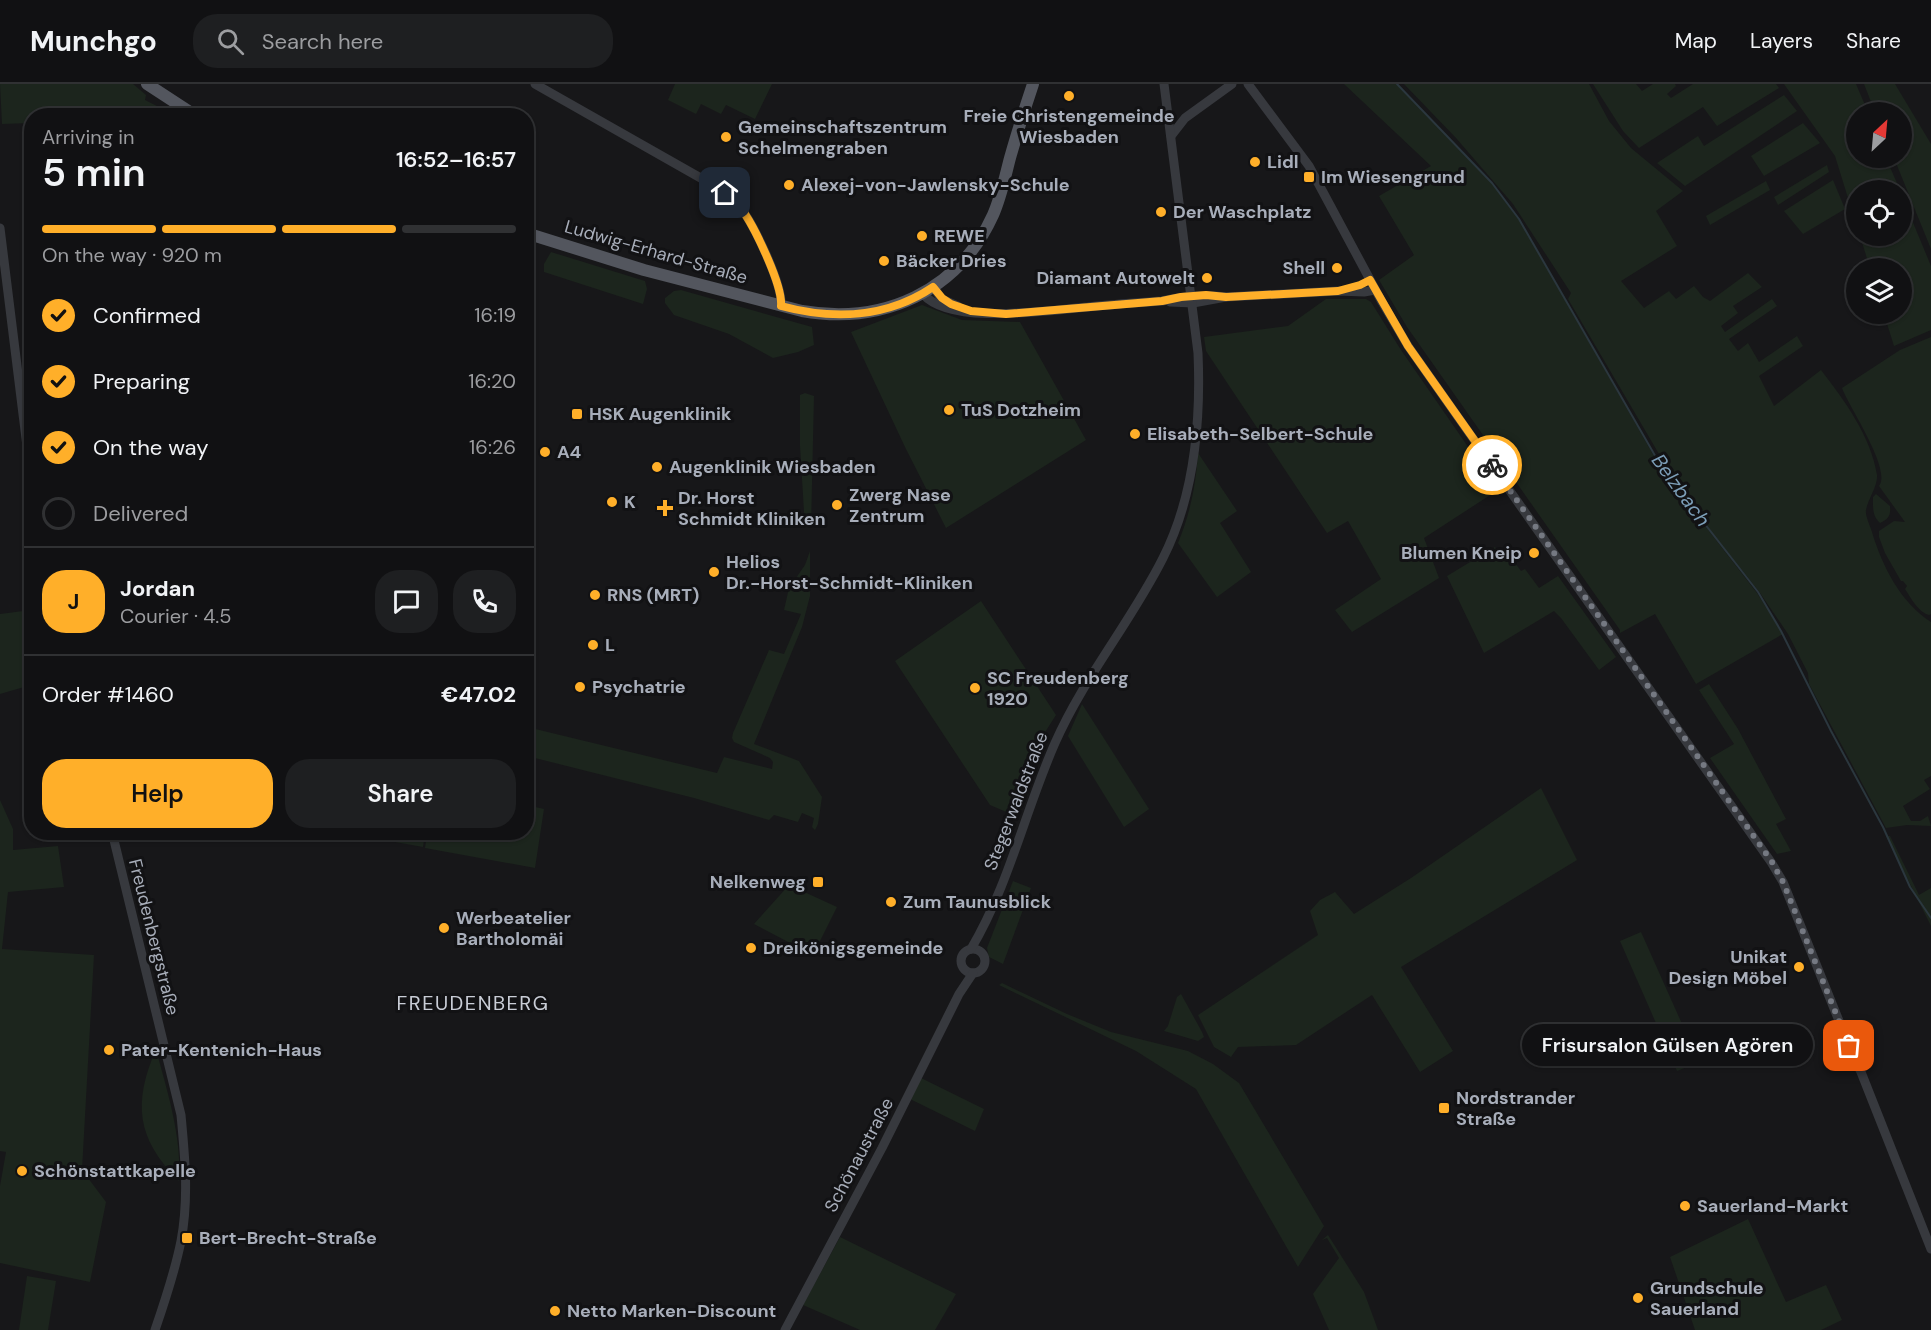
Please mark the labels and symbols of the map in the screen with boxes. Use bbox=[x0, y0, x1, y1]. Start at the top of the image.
marker: Freie Christengemeinde Wiesbaden bbox=[1062, 89, 1076, 103]
north arrow bbox=[1846, 102, 1912, 168]
place label: Freie Christengemeinde Wiesbaden bbox=[963, 104, 1175, 149]
place label: Gemeinschaftszentrum Schelmengraben bbox=[738, 115, 947, 160]
marker: Gemeinschaftszentrum Schelmengraben bbox=[719, 130, 733, 144]
place label: Lidl bbox=[1267, 150, 1299, 174]
marker: Lidl bbox=[1248, 155, 1262, 169]
place label: Im Wiesengrund bbox=[1321, 165, 1465, 189]
pin bbox=[699, 167, 750, 218]
marker: Im Wiesengrund bbox=[1302, 170, 1316, 184]
place label: Alexej-von-Jawlensky-Schule bbox=[801, 173, 1070, 197]
marker: Alexej-von-Jawlensky-Schule bbox=[782, 178, 796, 192]
place label: Der Waschplatz bbox=[1173, 200, 1311, 224]
marker: Der Waschplatz bbox=[1154, 205, 1168, 219]
street label: Ludwig-Erhard-Straße bbox=[562, 214, 750, 290]
place label: REWE bbox=[934, 224, 985, 248]
marker: REWE bbox=[915, 229, 929, 243]
place label: Bäcker Dries bbox=[896, 249, 1006, 273]
marker: Bäcker Dries bbox=[877, 254, 891, 268]
place label: Shell bbox=[1283, 256, 1325, 280]
marker: Shell bbox=[1330, 261, 1344, 275]
place label: Diamant Autowelt bbox=[1036, 266, 1195, 290]
marker: Diamant Autowelt bbox=[1200, 271, 1214, 285]
place label: TuS Dotzheim bbox=[961, 398, 1081, 422]
place label: HSK Augenklinik bbox=[589, 402, 732, 426]
marker: TuS Dotzheim bbox=[942, 403, 956, 417]
marker: HSK Augenklinik bbox=[570, 407, 584, 421]
place label: Elisabeth-Selbert-Schule bbox=[1147, 422, 1374, 446]
marker: Elisabeth-Selbert-Schule bbox=[1128, 427, 1142, 441]
courier bbox=[1462, 435, 1522, 495]
place label: A4 bbox=[557, 440, 581, 464]
marker: A4 bbox=[538, 445, 552, 459]
water label: Belzbach bbox=[1646, 449, 1716, 531]
place label: Augenklinik Wiesbaden bbox=[669, 455, 876, 479]
marker: Augenklinik Wiesbaden bbox=[650, 460, 664, 474]
place label: Zwerg Nase Zentrum bbox=[849, 483, 951, 528]
place label: Dr. Horst Schmidt Kliniken bbox=[678, 486, 826, 531]
place label: K bbox=[624, 490, 636, 514]
marker: K bbox=[605, 495, 619, 509]
marker: Zwerg Nase Zentrum bbox=[830, 498, 844, 512]
marker: Dr. Horst Schmidt Kliniken bbox=[656, 499, 674, 517]
place label: Blumen Kneip bbox=[1401, 541, 1522, 565]
marker: Blumen Kneip bbox=[1527, 546, 1541, 560]
place label: Helios Dr.-Horst-Schmidt-Kliniken bbox=[726, 550, 973, 595]
marker: Helios Dr.-Horst-Schmidt-Kliniken bbox=[707, 565, 721, 579]
place label: RNS (MRT) bbox=[607, 583, 699, 607]
marker: RNS (MRT) bbox=[588, 588, 602, 602]
place label: L bbox=[605, 633, 615, 657]
marker: L bbox=[586, 638, 600, 652]
place label: SC Freudenberg 1920 bbox=[987, 666, 1129, 711]
place label: Psychatrie bbox=[592, 675, 686, 699]
marker: Psychatrie bbox=[573, 680, 587, 694]
marker: SC Freudenberg 1920 bbox=[968, 681, 982, 695]
street label: Stegerwaldstraße bbox=[979, 728, 1053, 874]
street label: Freudenbergstraße bbox=[123, 856, 185, 1018]
place label: Nelkenweg bbox=[710, 870, 806, 894]
marker: Nelkenweg bbox=[811, 875, 825, 889]
place label: Zum Taunusblick bbox=[903, 890, 1052, 914]
marker: Zum Taunusblick bbox=[884, 895, 898, 909]
place label: Werbeatelier Bartholomäi bbox=[456, 906, 571, 951]
marker: Werbeatelier Bartholomäi bbox=[437, 921, 451, 935]
place label: Dreikönigsgemeinde bbox=[763, 936, 943, 960]
marker: Dreikönigsgemeinde bbox=[744, 941, 758, 955]
place label: Unikat Design Möbel bbox=[1669, 945, 1787, 990]
marker: Unikat Design Möbel bbox=[1792, 960, 1806, 974]
district label: FREUDENBERG bbox=[397, 990, 549, 1016]
pin bbox=[1823, 1020, 1874, 1071]
callout: Frisursalon Gülsen Agören bbox=[1522, 1025, 1813, 1067]
place label: Pater-Kentenich-Haus bbox=[121, 1038, 322, 1062]
marker: Pater-Kentenich-Haus bbox=[102, 1043, 116, 1057]
place label: Nordstrander Straße bbox=[1456, 1086, 1575, 1131]
street label: Schönaustraße bbox=[819, 1094, 899, 1216]
marker: Nordstrander Straße bbox=[1437, 1101, 1451, 1115]
place label: Schönstattkapelle bbox=[34, 1159, 196, 1183]
marker: Schönstattkapelle bbox=[15, 1164, 29, 1178]
place label: Sauerland-Markt bbox=[1697, 1194, 1848, 1218]
marker: Sauerland-Markt bbox=[1678, 1199, 1692, 1213]
place label: Bert-Brecht-Straße bbox=[199, 1226, 377, 1250]
marker: Bert-Brecht-Straße bbox=[180, 1231, 194, 1245]
place label: Grundschule Sauerland bbox=[1650, 1276, 1764, 1321]
marker: Grundschule Sauerland bbox=[1631, 1291, 1645, 1305]
place label: Netto Marken-Discount bbox=[567, 1299, 776, 1323]
marker: Netto Marken-Discount bbox=[548, 1304, 562, 1318]

